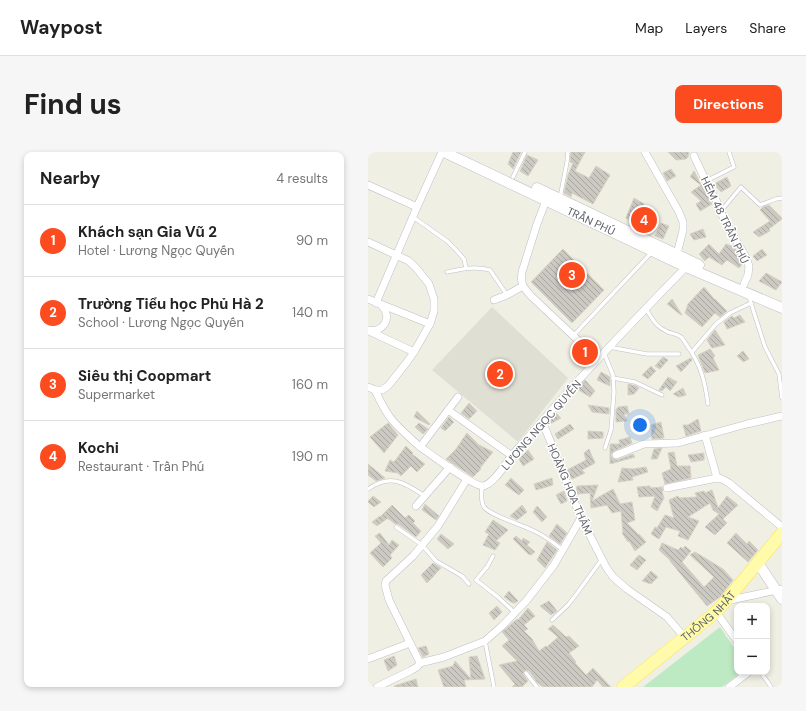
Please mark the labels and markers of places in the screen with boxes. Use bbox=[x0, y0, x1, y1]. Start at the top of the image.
pin: 4 bbox=[631, 205, 657, 235]
pin: 3 bbox=[559, 260, 585, 290]
pin: 1 bbox=[572, 337, 598, 367]
pin: 2 bbox=[487, 359, 513, 389]

